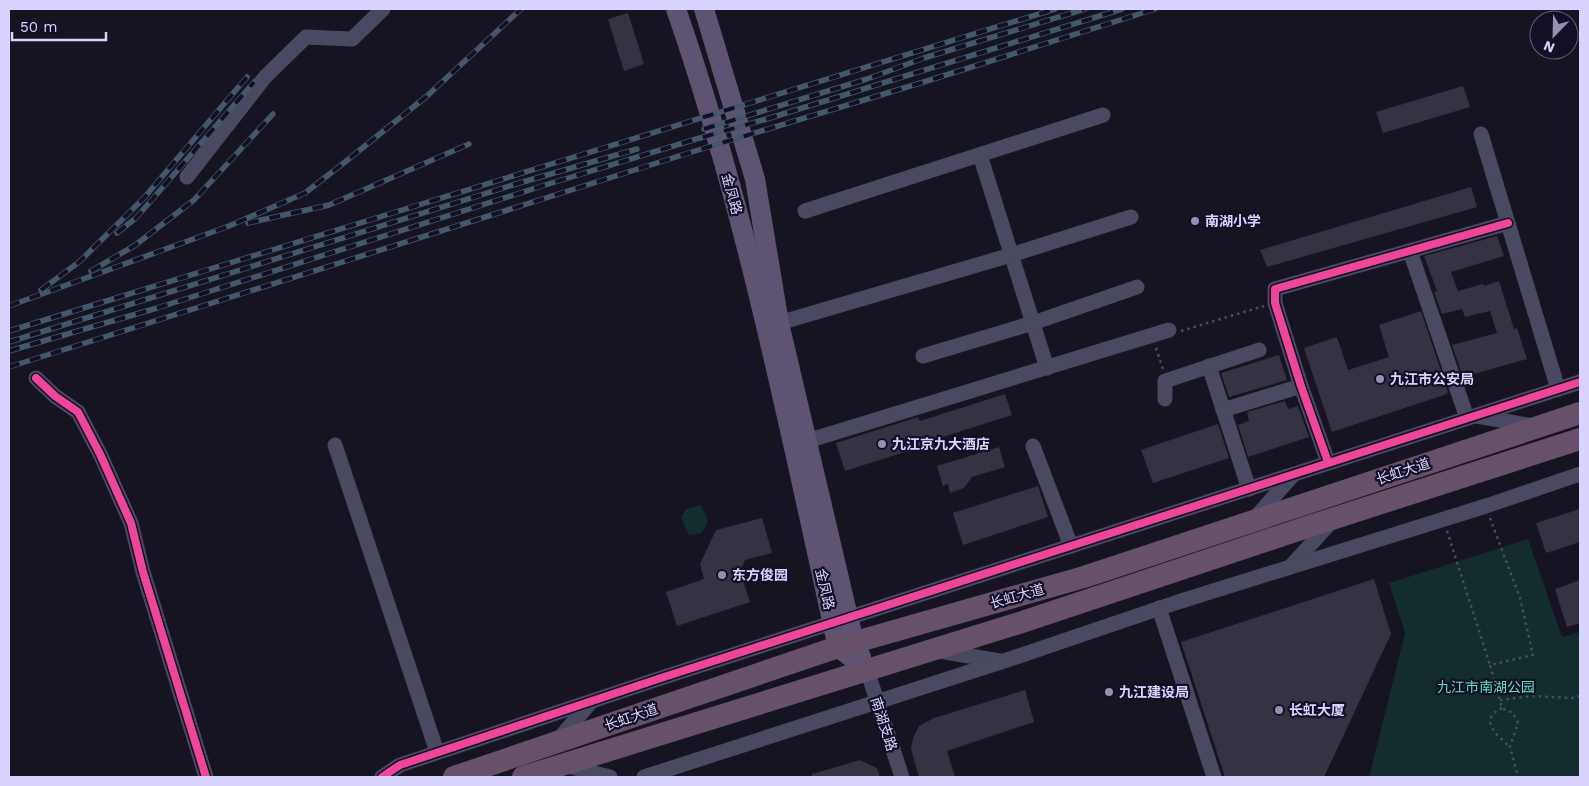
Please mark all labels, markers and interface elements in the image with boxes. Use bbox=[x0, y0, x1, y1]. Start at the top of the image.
scale bar bbox=[12, 10, 106, 42]
north arrow bbox=[1529, 10, 1579, 60]
text: 50 m bbox=[20, 18, 57, 36]
text: N bbox=[1541, 38, 1557, 56]
street label: 金凤路 bbox=[719, 172, 745, 216]
place label: 南湖小学 bbox=[1205, 213, 1261, 229]
marker: 南湖小学 bbox=[1189, 215, 1201, 227]
place label: 九江市公安局 bbox=[1390, 371, 1474, 387]
marker: 九江市公安局 bbox=[1374, 373, 1386, 385]
place label: 九江京九大酒店 bbox=[892, 436, 990, 452]
marker: 九江京九大酒店 bbox=[876, 438, 888, 450]
street label: 长虹大道 bbox=[1374, 455, 1432, 487]
place label: 东方俊园 bbox=[732, 567, 788, 583]
street label: 金凤路 bbox=[812, 567, 838, 611]
marker: 东方俊园 bbox=[716, 569, 728, 581]
street label: 长虹大道 bbox=[988, 581, 1046, 611]
park label: 九江市南湖公园 bbox=[1437, 679, 1535, 695]
place label: 九江建设局 bbox=[1119, 684, 1189, 700]
marker: 九江建设局 bbox=[1103, 686, 1115, 698]
street label: 南湖支路 bbox=[868, 695, 900, 753]
street label: 长虹大道 bbox=[602, 700, 660, 734]
place label: 长虹大厦 bbox=[1289, 702, 1345, 718]
marker: 长虹大厦 bbox=[1273, 704, 1285, 716]

